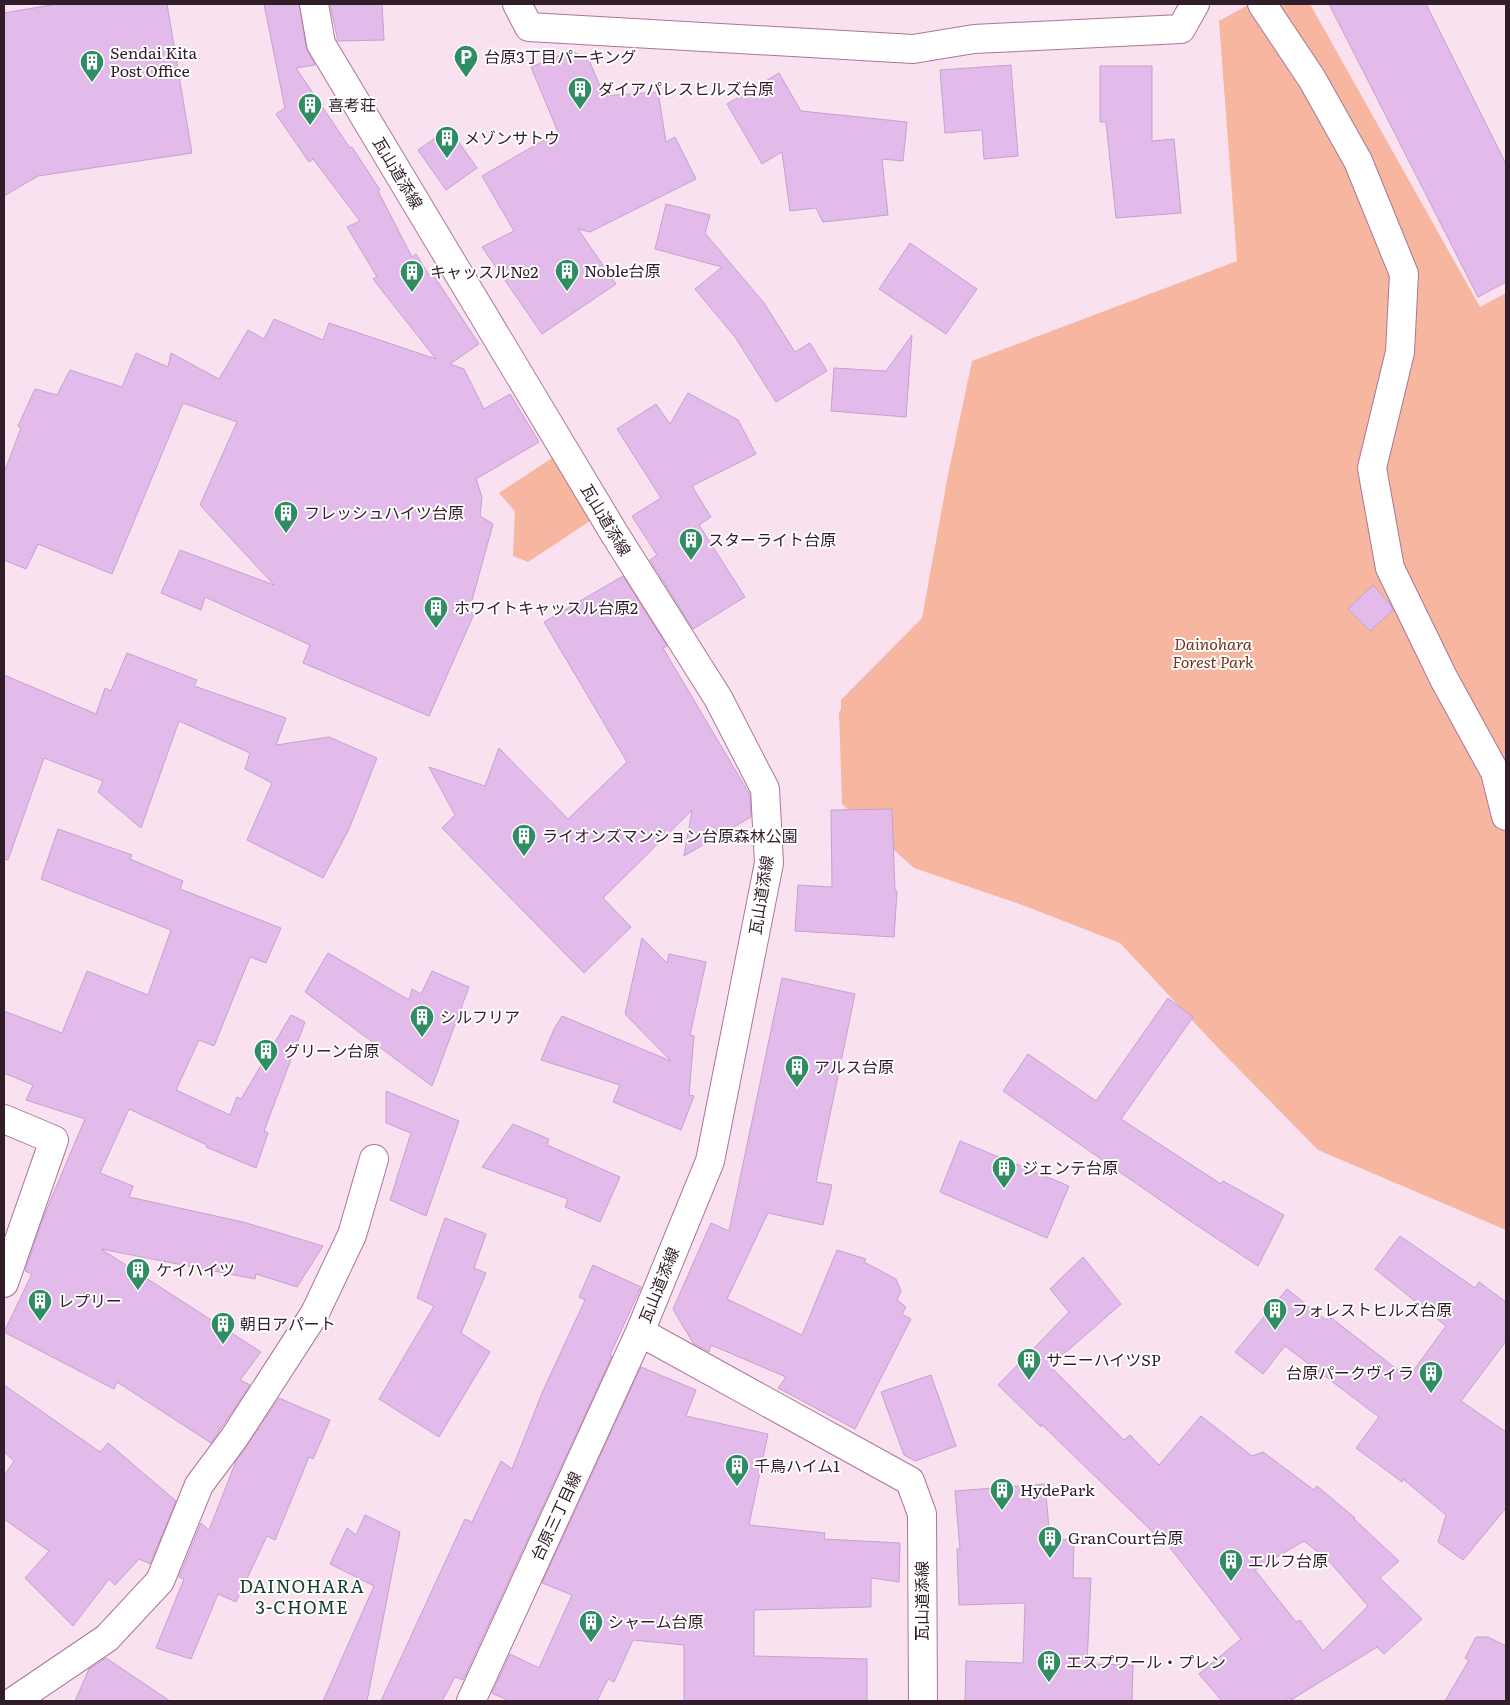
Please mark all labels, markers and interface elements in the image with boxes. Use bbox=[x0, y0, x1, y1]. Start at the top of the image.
place label: Sendai Kita Post Office bbox=[110, 40, 197, 82]
parking icon: 台原3丁目パーキング bbox=[453, 44, 479, 78]
place label: 台原3丁目パーキング bbox=[484, 44, 636, 68]
building icon: Sendai Kita Post Office bbox=[79, 49, 105, 83]
building icon: ダイアパレスヒルズ台原 bbox=[567, 76, 593, 110]
place label: ダイアパレスヒルズ台原 bbox=[598, 76, 774, 100]
building icon: 喜考荘 bbox=[297, 92, 323, 126]
place label: 喜考荘 bbox=[328, 92, 376, 116]
building icon: メゾンサトウ bbox=[434, 125, 460, 159]
place label: メゾンサトウ bbox=[464, 125, 560, 149]
street label: 瓦山道添線 bbox=[368, 132, 430, 213]
building icon: Noble台原 bbox=[554, 258, 580, 292]
place label: Noble台原 bbox=[584, 258, 660, 282]
building icon: キャッスル№2 bbox=[399, 259, 425, 293]
place label: キャッスル№2 bbox=[430, 259, 538, 283]
street label: 瓦山道添線 bbox=[576, 479, 638, 560]
building icon: フレッシュハイツ台原 bbox=[273, 500, 299, 534]
place label: フレッシュハイツ台原 bbox=[304, 500, 464, 524]
building icon: スターライト台原 bbox=[678, 527, 704, 561]
place label: スターライト台原 bbox=[708, 527, 836, 551]
building icon: ホワイトキャッスル台原2 bbox=[423, 595, 449, 629]
place label: ホワイトキャッスル台原2 bbox=[454, 595, 638, 619]
park label: Dainohara Forest Park bbox=[1172, 631, 1254, 673]
building icon: ライオンズマンション台原森林公園 bbox=[511, 823, 537, 857]
place label: ライオンズマンション台原森林公園 bbox=[542, 823, 798, 847]
street label: 瓦山道添線 bbox=[742, 853, 778, 936]
building icon: シルフリア bbox=[409, 1004, 435, 1038]
place label: シルフリア bbox=[440, 1004, 520, 1028]
building icon: グリーン台原 bbox=[253, 1038, 279, 1072]
place label: グリーン台原 bbox=[284, 1038, 379, 1062]
building icon: アルス台原 bbox=[784, 1054, 810, 1088]
place label: アルス台原 bbox=[814, 1054, 894, 1078]
building icon: ジェンテ台原 bbox=[991, 1155, 1017, 1189]
place label: ジェンテ台原 bbox=[1022, 1155, 1118, 1179]
street label: 瓦山道添線 bbox=[632, 1243, 684, 1326]
building icon: ケイハイツ bbox=[125, 1257, 151, 1291]
place label: ケイハイツ bbox=[156, 1257, 235, 1281]
building icon: レプリー bbox=[27, 1288, 53, 1322]
place label: レプリー bbox=[58, 1288, 122, 1312]
building icon: フォレストヒルズ台原 bbox=[1262, 1297, 1288, 1331]
place label: フォレストヒルズ台原 bbox=[1292, 1297, 1452, 1321]
building icon: 朝日アパート bbox=[210, 1311, 236, 1345]
place label: 朝日アパート bbox=[240, 1311, 336, 1335]
building icon: サニーハイツSP bbox=[1016, 1347, 1042, 1381]
place label: サニーハイツSP bbox=[1046, 1347, 1161, 1371]
place label: 台原パークヴィラ bbox=[1286, 1360, 1414, 1384]
building icon: 台原パークヴィラ bbox=[1418, 1360, 1444, 1394]
building icon: 千鳥ハイム1 bbox=[724, 1453, 750, 1487]
place label: 千鳥ハイム1 bbox=[754, 1453, 840, 1477]
street label: 台原三丁目線 bbox=[524, 1467, 586, 1564]
building icon: HydePark bbox=[989, 1477, 1015, 1511]
place label: HydePark bbox=[1020, 1477, 1095, 1501]
building icon: GranCourt台原 bbox=[1037, 1525, 1063, 1559]
place label: GranCourt台原 bbox=[1068, 1525, 1183, 1549]
building icon: エルフ台原 bbox=[1218, 1548, 1244, 1582]
place label: エルフ台原 bbox=[1248, 1548, 1328, 1572]
street label: 瓦山道添線 bbox=[909, 1561, 933, 1641]
district label: DAINOHARA 3-CHOME bbox=[239, 1572, 365, 1620]
building icon: シャーム台原 bbox=[578, 1609, 604, 1643]
place label: シャーム台原 bbox=[608, 1609, 704, 1633]
building icon: エスプワール・プレン bbox=[1036, 1649, 1062, 1683]
place label: エスプワール・プレン bbox=[1066, 1649, 1226, 1673]

